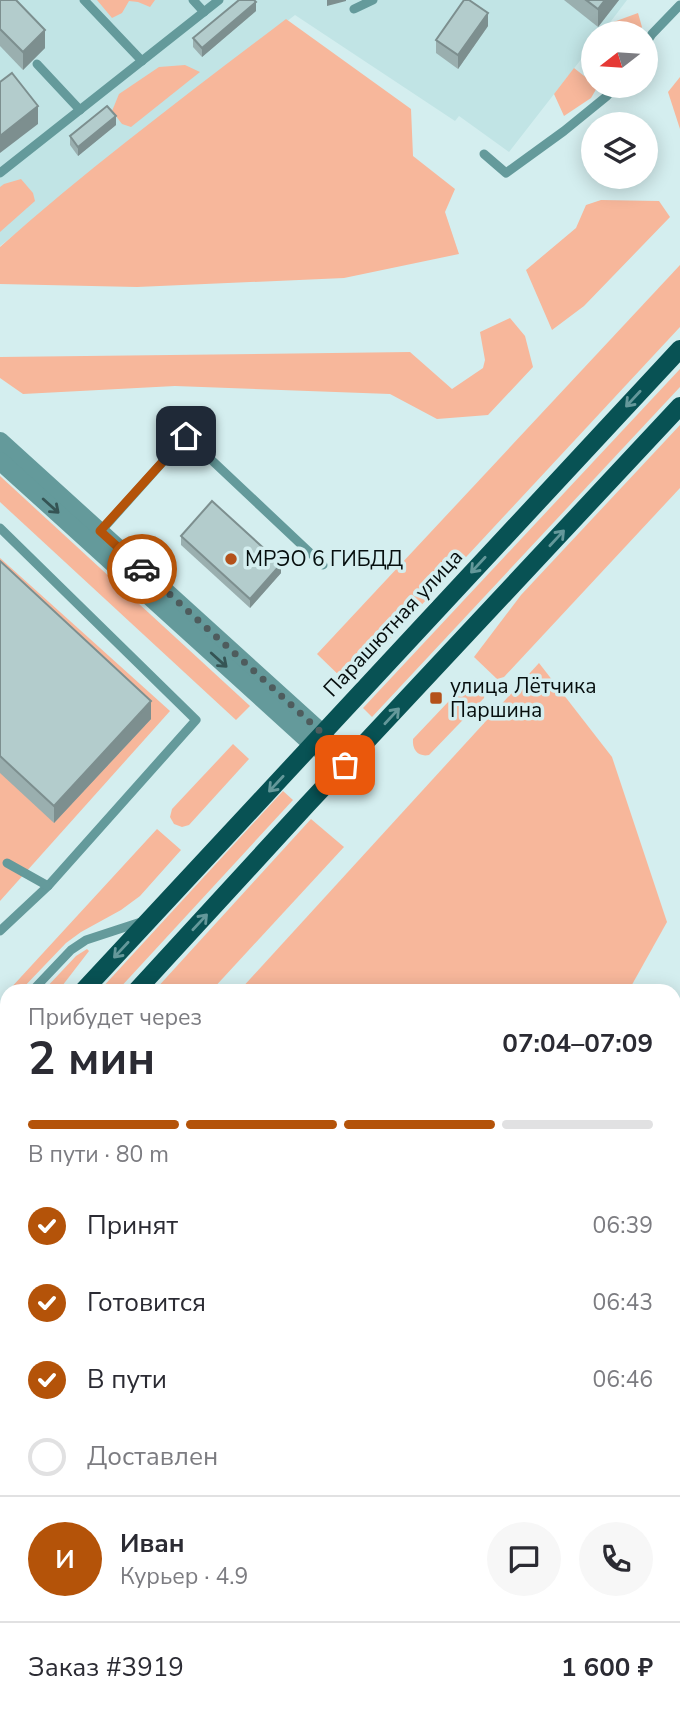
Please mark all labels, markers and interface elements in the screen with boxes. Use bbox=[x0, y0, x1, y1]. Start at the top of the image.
north arrow bbox=[581, 21, 658, 98]
map controls bbox=[581, 21, 658, 189]
button: layers bbox=[581, 112, 658, 189]
one-way arrow bbox=[625, 390, 642, 407]
pin bbox=[156, 406, 216, 466]
icon: home bbox=[167, 417, 205, 455]
one-way arrow bbox=[41, 498, 59, 514]
one-way arrow bbox=[549, 529, 565, 547]
courier bbox=[107, 534, 177, 604]
street label: Парашютная улица bbox=[317, 543, 469, 703]
place label: МРЭО 6 ГИБДД bbox=[245, 545, 403, 573]
icon: car bbox=[123, 550, 161, 588]
marker: МРЭО 6 ГИБДД bbox=[223, 551, 239, 567]
one-way arrow bbox=[470, 556, 487, 573]
one-way arrow bbox=[210, 651, 227, 668]
place label: улица Лётчика Паршина bbox=[450, 672, 596, 724]
marker: улица Лётчика Паршина bbox=[428, 690, 444, 706]
one-way arrow bbox=[384, 707, 400, 725]
pin bbox=[315, 735, 375, 795]
icon: bag bbox=[326, 746, 364, 784]
one-way arrow bbox=[267, 775, 284, 792]
one-way arrow bbox=[191, 914, 208, 931]
one-way arrow bbox=[113, 941, 129, 959]
text: Прибудет через bbox=[28, 1002, 202, 1033]
text: 07:04–07:09 bbox=[502, 1026, 653, 1061]
text: 2 мин bbox=[28, 1027, 155, 1090]
text: В пути · 80 m bbox=[28, 1139, 169, 1170]
icon: check bbox=[28, 1207, 66, 1245]
text: Принят bbox=[87, 1208, 178, 1243]
text: 06:39 bbox=[593, 1210, 653, 1241]
icon: check bbox=[28, 1284, 66, 1322]
text: Готовится bbox=[87, 1285, 206, 1320]
text: 06:43 bbox=[593, 1287, 653, 1318]
icon: check bbox=[28, 1361, 66, 1399]
text: В пути bbox=[87, 1362, 167, 1397]
text: 06:46 bbox=[593, 1364, 653, 1395]
text: Доставлен bbox=[87, 1439, 218, 1474]
button: chat bbox=[487, 1522, 561, 1596]
button: phone bbox=[579, 1522, 653, 1596]
text: Иван bbox=[120, 1526, 185, 1561]
text: И bbox=[55, 1542, 75, 1577]
text: Курьер · 4.9 bbox=[120, 1561, 248, 1592]
text: Заказ #3919 bbox=[28, 1650, 184, 1685]
text: 1 600 ₽ bbox=[561, 1650, 653, 1685]

